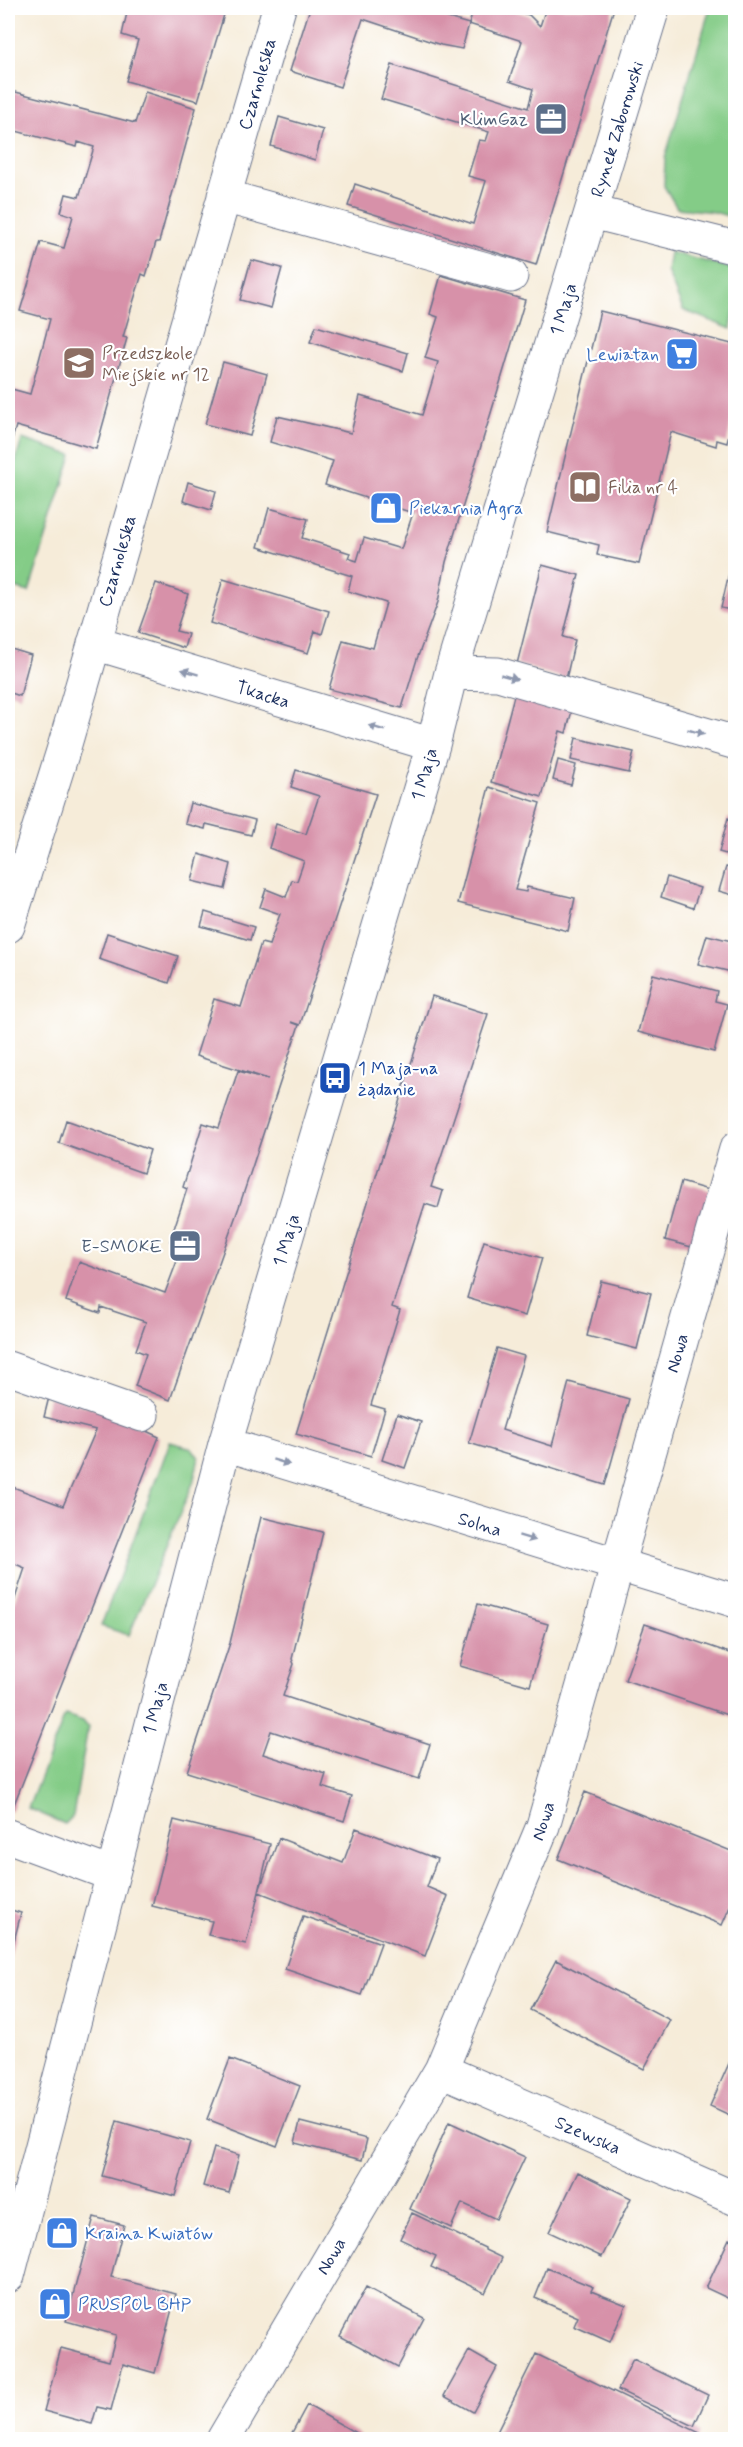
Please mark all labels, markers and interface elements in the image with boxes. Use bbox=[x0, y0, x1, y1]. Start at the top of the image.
street label: Czarnoleska bbox=[233, 36, 283, 133]
street label: Rynek Zaborowski bbox=[586, 58, 650, 200]
office icon: KlimGaz bbox=[533, 101, 569, 137]
place label: KlimGaz bbox=[460, 108, 528, 132]
street label: 1 Maja bbox=[545, 280, 583, 339]
supermarket icon: Lewiatan bbox=[664, 336, 700, 372]
place label: Przedszkole Miejskie nr 12 bbox=[102, 342, 210, 387]
place label: Lewiatan bbox=[587, 343, 659, 367]
school or university icon: Przedszkole Miejskie nr 12 bbox=[61, 345, 97, 381]
library icon: Filia nr 4 bbox=[567, 469, 603, 505]
place label: Filia nr 4 bbox=[608, 476, 678, 500]
shop icon: Piekarnia Agra bbox=[368, 490, 404, 526]
place label: Piekarnia Agra bbox=[409, 497, 523, 521]
street label: Czarnoleska bbox=[93, 513, 143, 610]
one-way arrow bbox=[181, 667, 199, 676]
one-way arrow bbox=[500, 673, 518, 682]
street label: Tkacka bbox=[233, 675, 292, 714]
one-way arrow bbox=[368, 723, 386, 732]
one-way arrow bbox=[687, 727, 705, 737]
street label: 1 Maja bbox=[406, 745, 444, 803]
place label: 1 Maja-na żądanie bbox=[358, 1057, 438, 1102]
bus stop icon: 1 Maja-na żądanie bbox=[317, 1060, 353, 1096]
street label: 1 Maja bbox=[268, 1211, 306, 1270]
office icon: E-SMOKE bbox=[167, 1228, 203, 1264]
place label: E-SMOKE bbox=[81, 1235, 162, 1259]
street label: Nowa bbox=[661, 1331, 695, 1376]
one-way arrow bbox=[272, 1457, 290, 1467]
street label: Solna bbox=[455, 1507, 504, 1543]
one-way arrow bbox=[518, 1534, 536, 1543]
street label: 1 Maja bbox=[137, 1679, 175, 1737]
street label: Nowa bbox=[526, 1799, 561, 1844]
street label: Szewska bbox=[551, 2111, 624, 2161]
shop icon: Kraina Kwiatów bbox=[44, 2215, 80, 2251]
place label: Kraina Kwiatów bbox=[85, 2222, 213, 2246]
street label: Nowa bbox=[311, 2233, 352, 2280]
shop icon: PRUSPOL BHP bbox=[37, 2286, 73, 2322]
place label: PRUSPOL BHP bbox=[78, 2293, 192, 2317]

